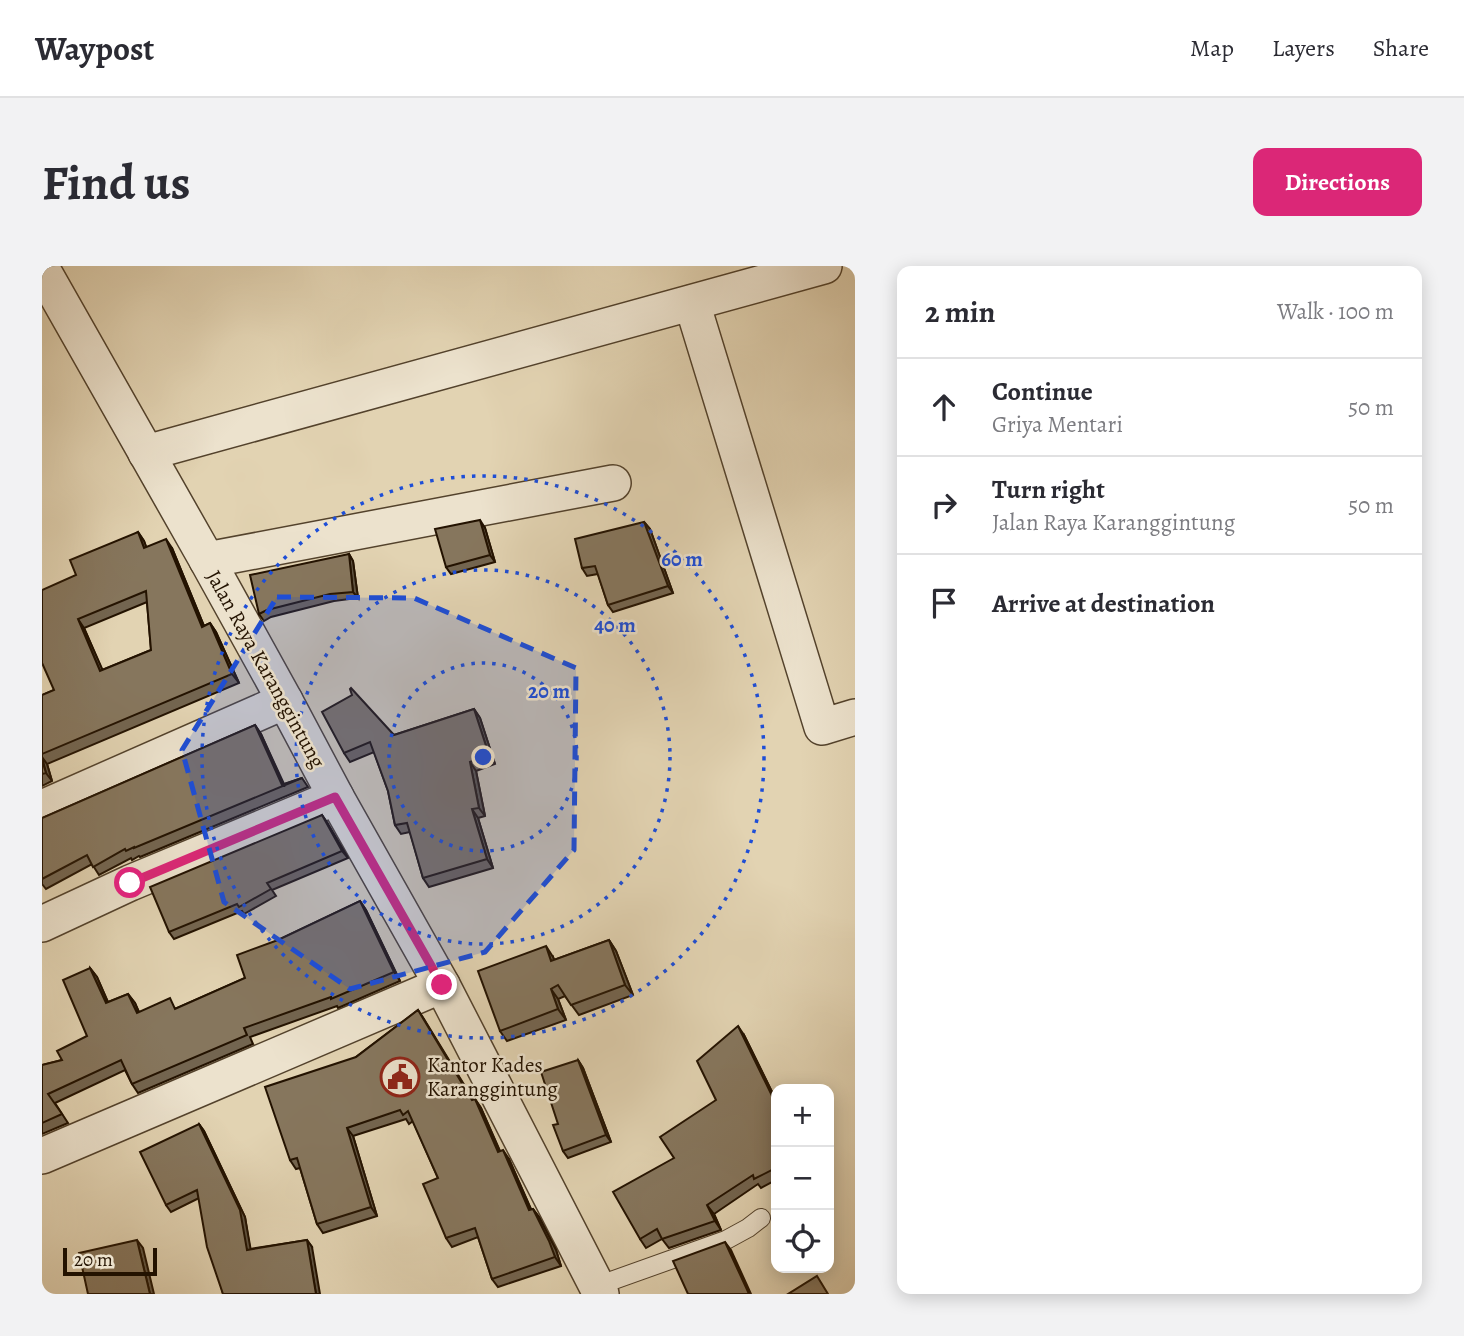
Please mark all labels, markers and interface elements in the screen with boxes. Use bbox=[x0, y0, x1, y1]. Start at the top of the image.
text: Waypost bbox=[35, 26, 154, 71]
text: Map bbox=[1190, 32, 1234, 64]
text: Layers bbox=[1272, 32, 1335, 64]
text: Share bbox=[1373, 32, 1429, 64]
button: Directions bbox=[1253, 148, 1422, 216]
text: Find us bbox=[42, 149, 190, 216]
text: 2 min bbox=[925, 292, 995, 332]
text: Walk · 100 m bbox=[1277, 296, 1394, 327]
text: Continue bbox=[992, 374, 1093, 409]
icon: ahead bbox=[925, 388, 963, 426]
text: 50 m bbox=[1348, 392, 1394, 423]
text: Griya Mentari bbox=[992, 409, 1123, 440]
text: Turn right bbox=[992, 472, 1105, 507]
icon: right bbox=[925, 486, 963, 524]
text: 50 m bbox=[1348, 490, 1394, 521]
text: Jalan Raya Karanggintung bbox=[992, 507, 1235, 538]
text: 60 m bbox=[661, 545, 703, 573]
street label: Jalan Raya Karanggintung bbox=[200, 565, 332, 773]
icon: arrive bbox=[925, 584, 963, 622]
text: Arrive at destination bbox=[992, 586, 1215, 621]
text: 40 m bbox=[594, 611, 636, 639]
text: 20 m bbox=[528, 677, 570, 705]
centre of rings bbox=[471, 745, 495, 769]
route start bbox=[114, 867, 145, 898]
route end bbox=[426, 969, 457, 1000]
place label: Kantor Kades Karanggintung bbox=[427, 1051, 558, 1103]
public building icon: Kantor Kades Karanggintung bbox=[379, 1056, 421, 1098]
map controls bbox=[771, 1084, 834, 1273]
button: + bbox=[771, 1084, 834, 1147]
button: − bbox=[771, 1147, 834, 1210]
button: locate bbox=[771, 1210, 834, 1273]
scale bar bbox=[63, 1245, 158, 1277]
text: 20 m bbox=[74, 1247, 113, 1273]

